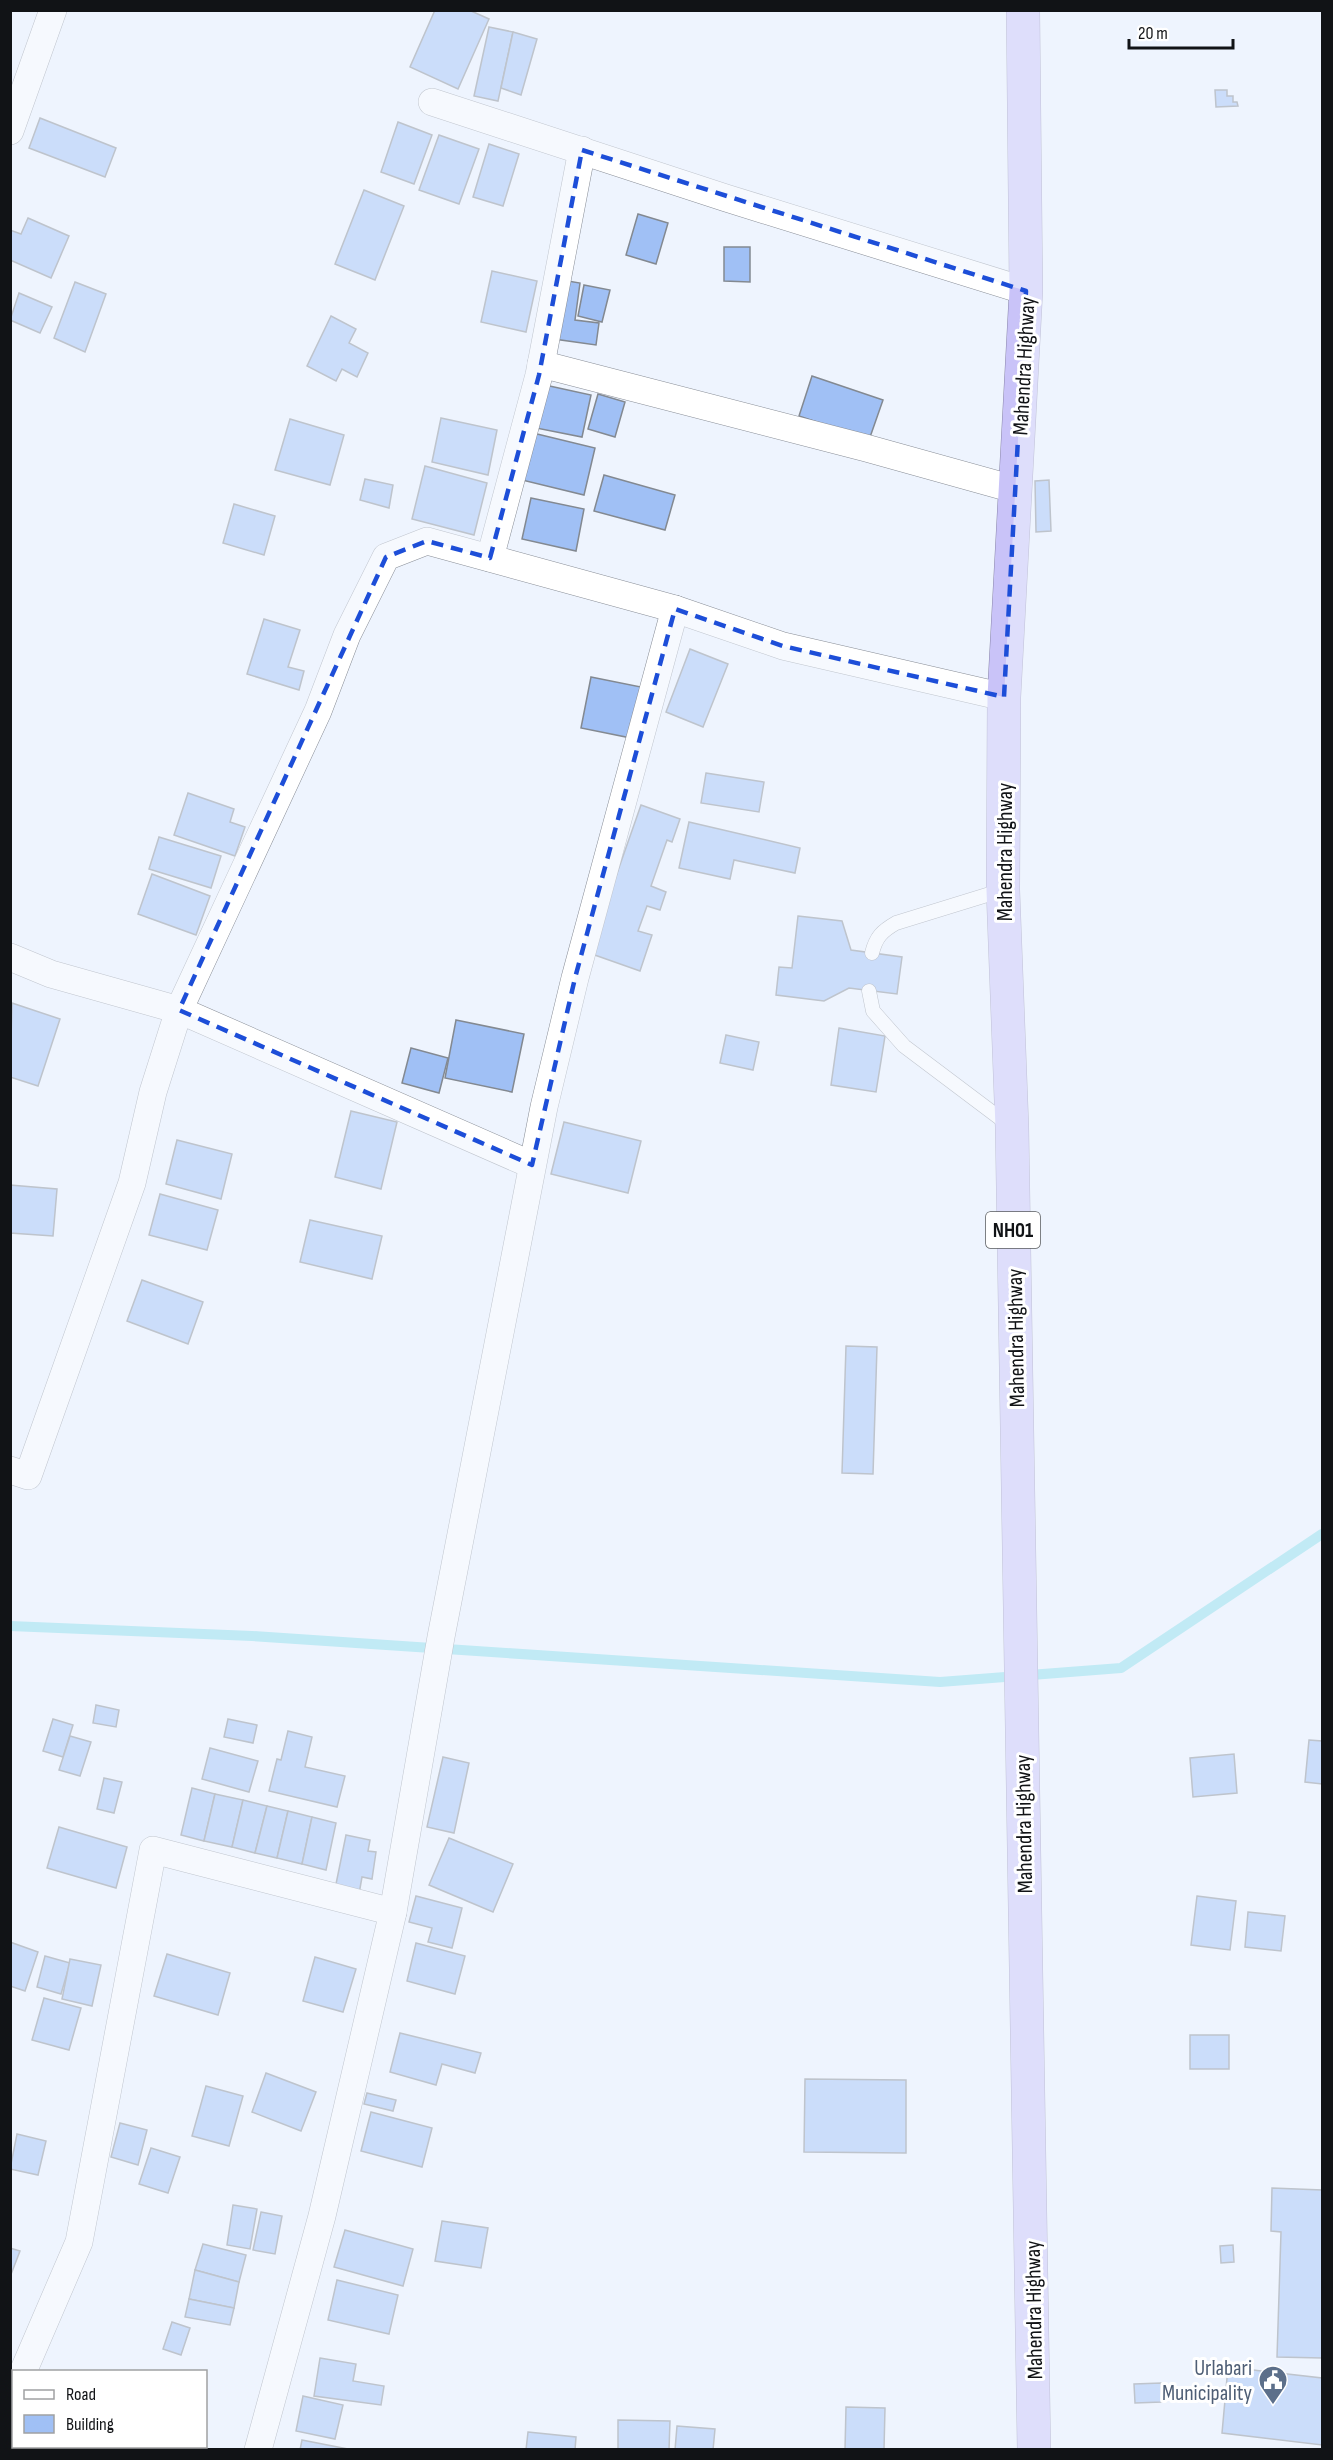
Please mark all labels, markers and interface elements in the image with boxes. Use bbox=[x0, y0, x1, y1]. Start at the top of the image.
scale bar bbox=[1129, 12, 1232, 50]
text: 20 m bbox=[1138, 23, 1168, 44]
street label: Mahendra Highway bbox=[1007, 296, 1042, 436]
street label: Mahendra Highway bbox=[992, 782, 1019, 921]
road number: NH01 bbox=[986, 1212, 1040, 1248]
street label: Mahendra Highway bbox=[1002, 1268, 1031, 1408]
street label: Mahendra Highway bbox=[1010, 1754, 1039, 1894]
street label: Mahendra Highway bbox=[1020, 2240, 1049, 2380]
place label: Urlabari Municipality bbox=[1162, 2355, 1252, 2407]
public building icon: Urlabari Municipality bbox=[1257, 2364, 1289, 2406]
legend bbox=[12, 2370, 207, 2448]
text: Road bbox=[66, 2384, 96, 2405]
text: Building bbox=[66, 2414, 114, 2435]

